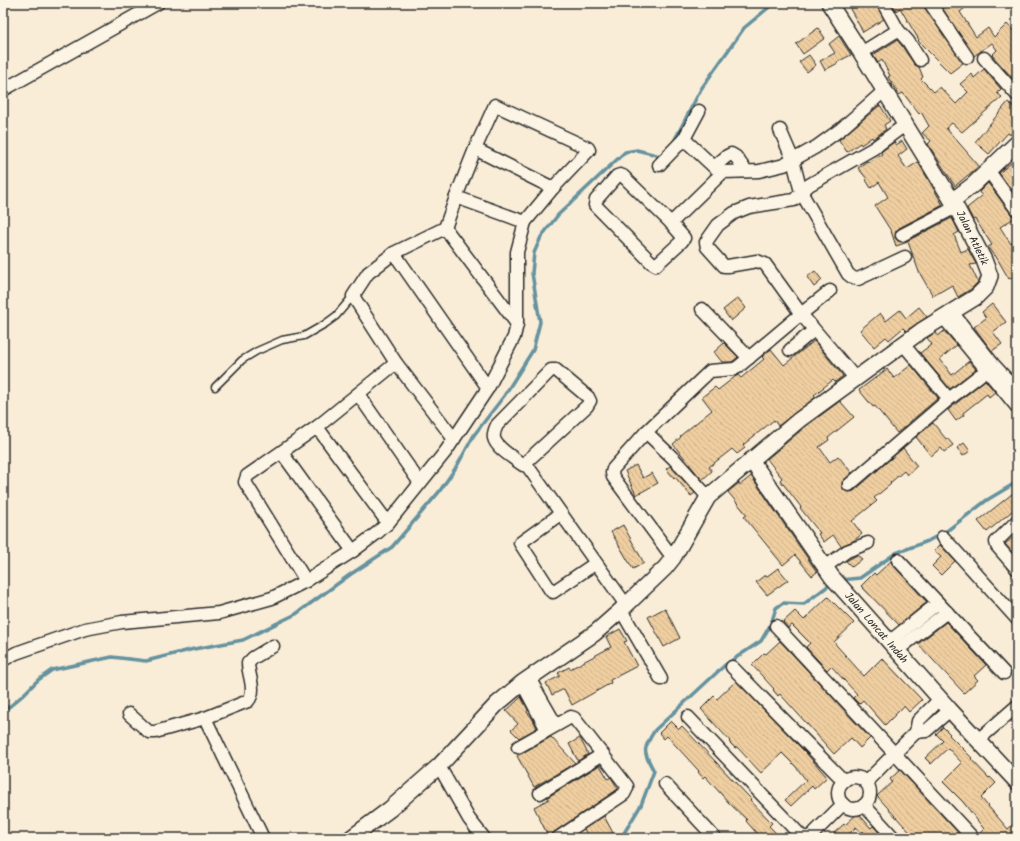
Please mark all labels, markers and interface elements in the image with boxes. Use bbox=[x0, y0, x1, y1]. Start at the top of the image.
street label: Jalan Atletik bbox=[951, 208, 993, 269]
street label: Jalan Loncat Indah bbox=[840, 588, 912, 668]

